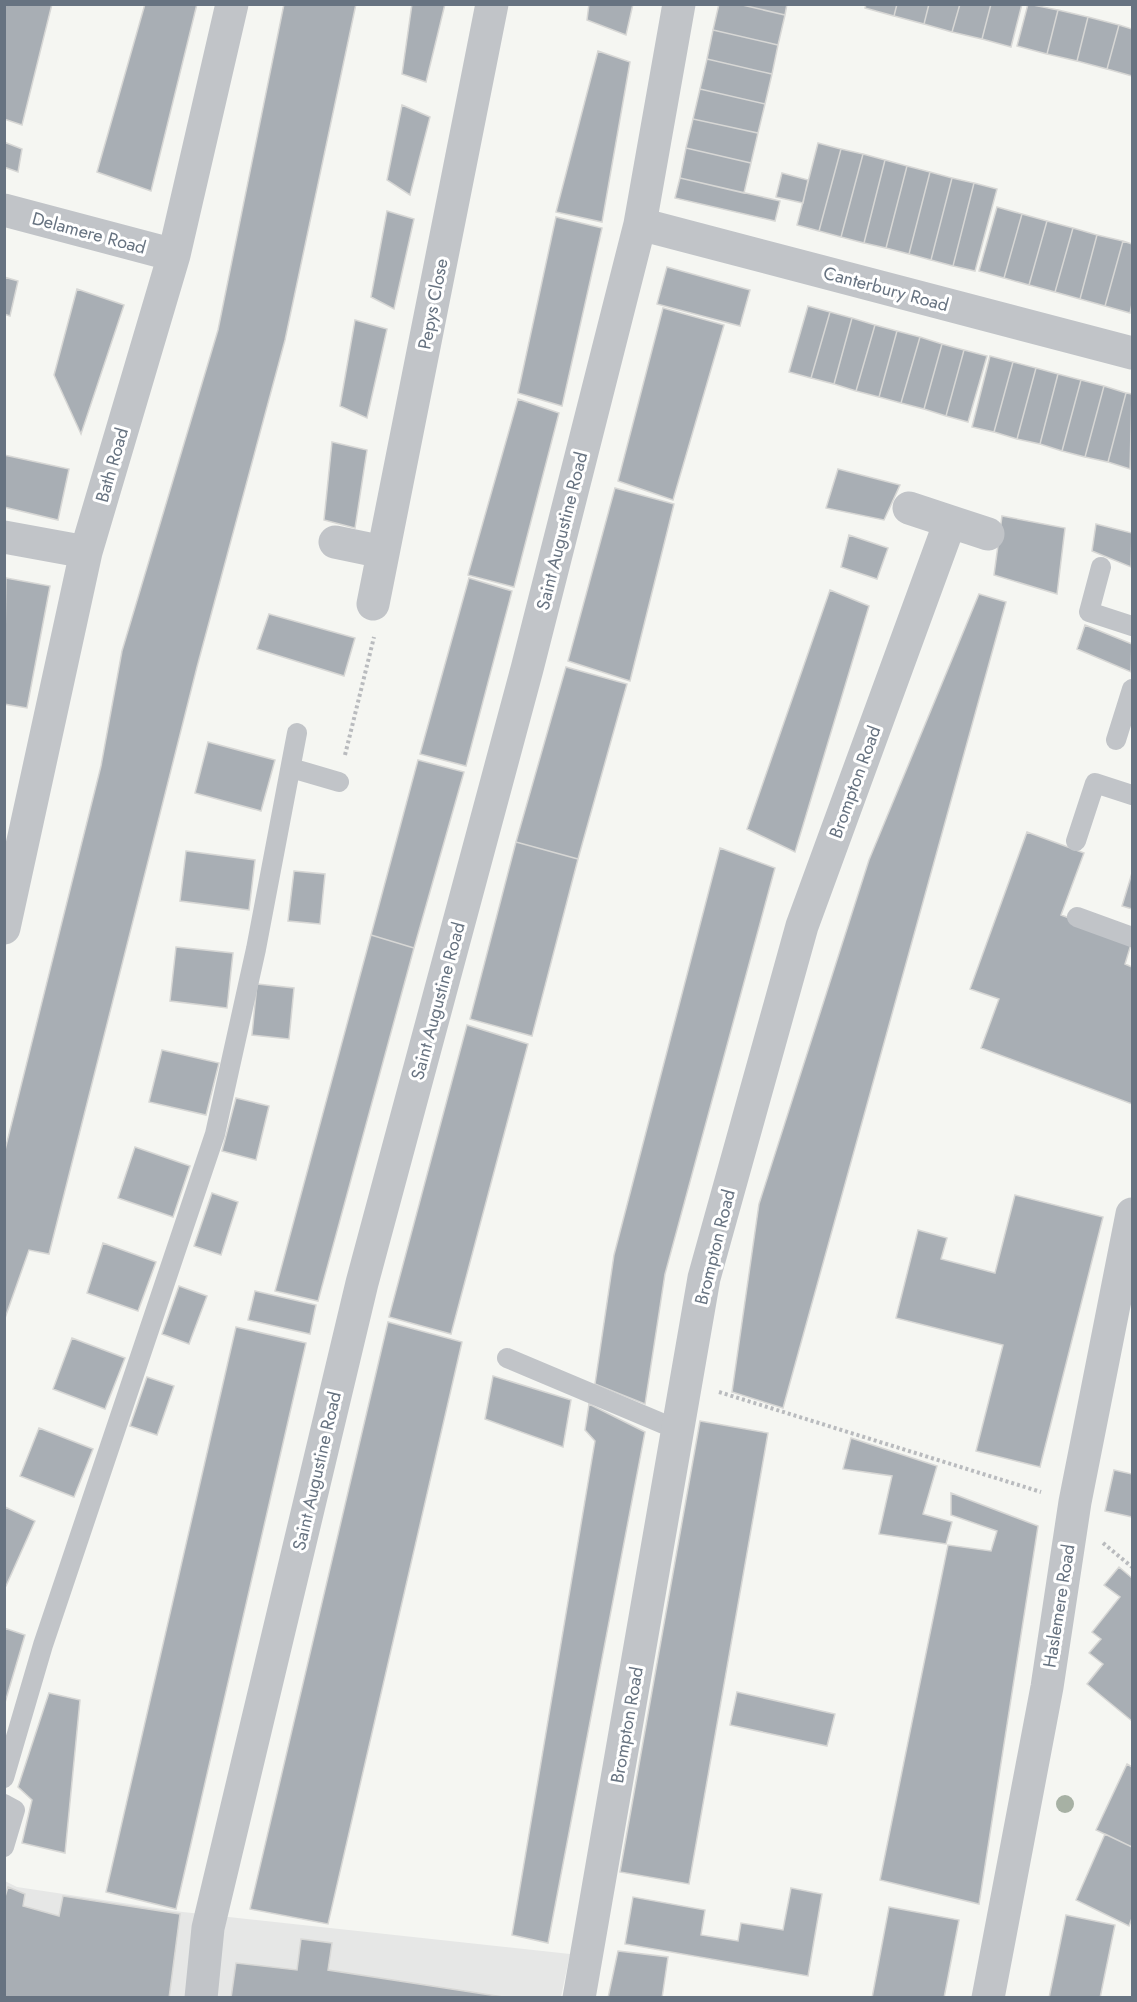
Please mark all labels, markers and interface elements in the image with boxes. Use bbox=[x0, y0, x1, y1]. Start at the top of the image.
street label: Delamere Road bbox=[29, 205, 149, 261]
street label: Pepys Close bbox=[411, 256, 455, 352]
street label: Canterbury Road bbox=[820, 260, 952, 318]
street label: Bath Road bbox=[89, 425, 135, 505]
street label: Saint Augustine Road bbox=[530, 449, 594, 613]
street label: Brompton Road bbox=[823, 722, 887, 842]
street label: Saint Augustine Road bbox=[404, 919, 472, 1083]
street label: Brompton Road bbox=[688, 1187, 742, 1307]
street label: Saint Augustine Road bbox=[286, 1389, 348, 1553]
street label: Haslemere Road bbox=[1036, 1542, 1082, 1670]
street label: Brompton Road bbox=[604, 1665, 650, 1785]

